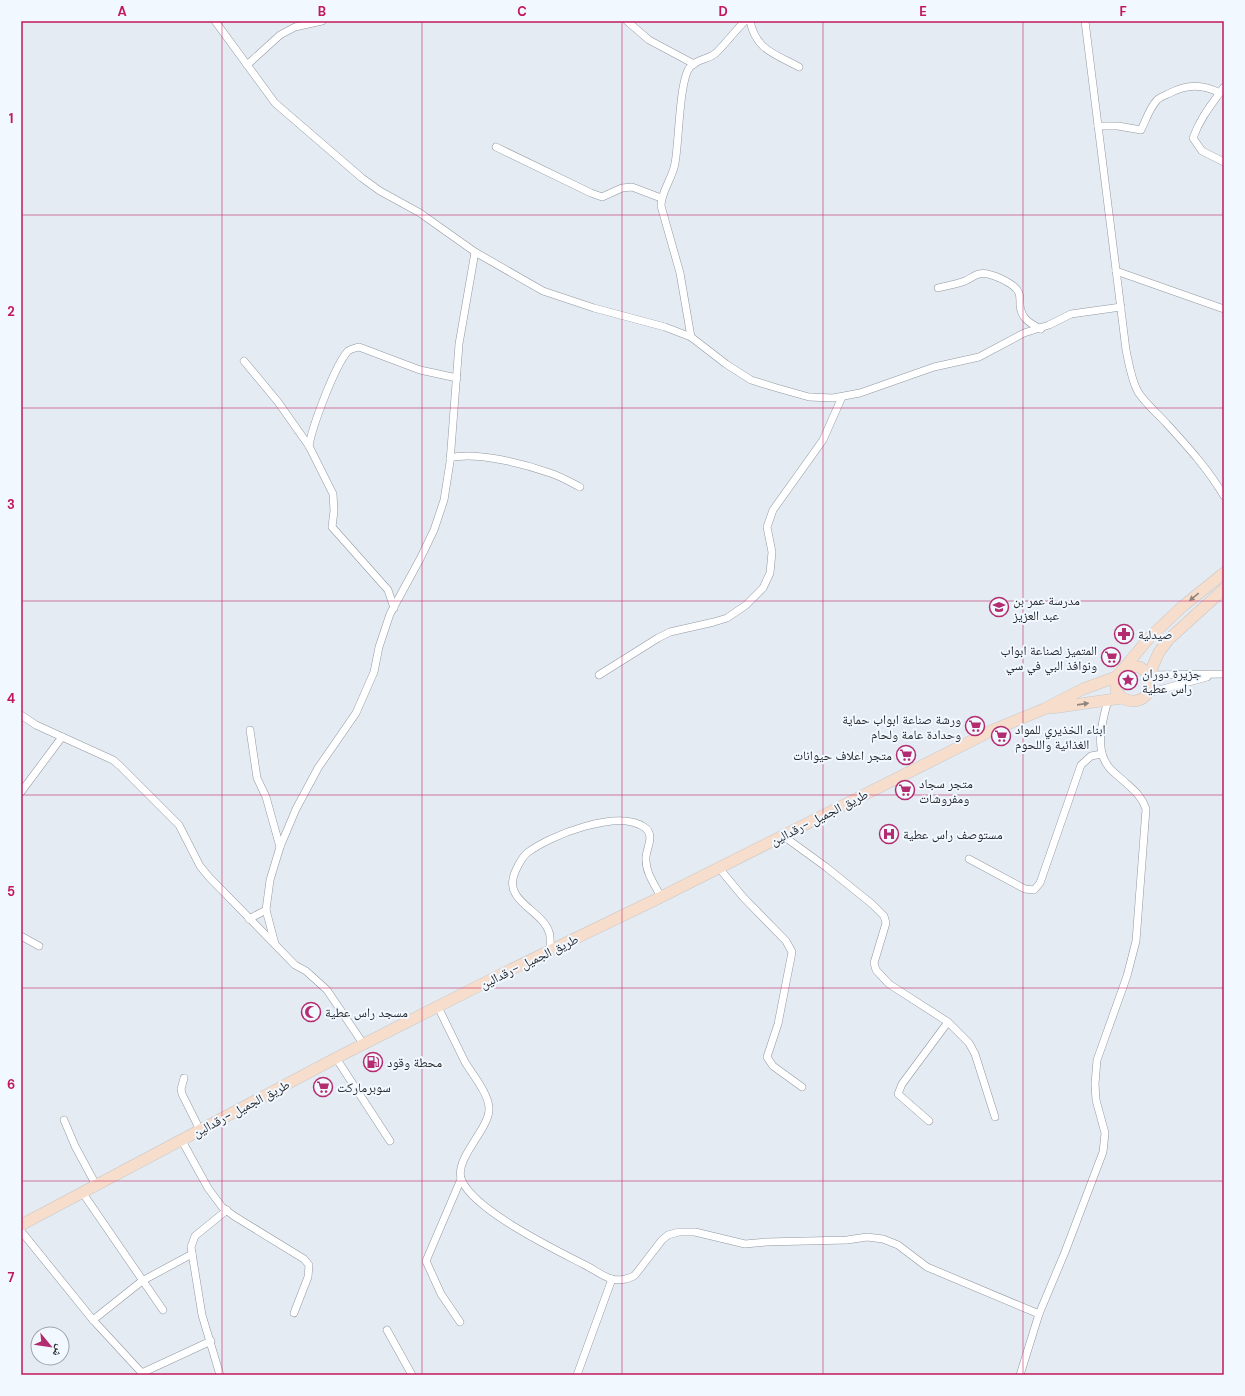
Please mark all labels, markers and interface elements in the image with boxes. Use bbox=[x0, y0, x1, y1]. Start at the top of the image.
text: A bbox=[117, 3, 127, 20]
text: B bbox=[318, 3, 326, 20]
text: C bbox=[517, 3, 527, 20]
text: D bbox=[718, 3, 728, 20]
text: E bbox=[919, 3, 927, 20]
text: F bbox=[1119, 3, 1127, 20]
text: 1 bbox=[9, 110, 13, 127]
text: 2 bbox=[7, 303, 15, 320]
text: 3 bbox=[7, 496, 15, 513]
place label: مدرسة عمر بن عبد العزيز bbox=[1012, 592, 1080, 624]
one-way arrow bbox=[1188, 593, 1199, 602]
school or university icon: مدرسة عمر بن عبد العزيز bbox=[988, 596, 1010, 618]
pharmacy icon: صيدلية bbox=[1113, 623, 1135, 645]
place label: صيدلية bbox=[1138, 626, 1172, 643]
place label: المتميز لصناعة ابواب ونوافذ البي في سي bbox=[1001, 642, 1097, 676]
supermarket icon: المتميز لصناعة ابواب ونوافذ البي في سي bbox=[1100, 646, 1122, 668]
place label: جزيرة دوران راس عطية bbox=[1142, 665, 1201, 697]
place icon: جزيرة دوران راس عطية bbox=[1117, 669, 1139, 691]
text: 4 bbox=[7, 690, 15, 707]
one-way arrow bbox=[1077, 701, 1089, 707]
place label: ورشة صناعة ابواب حماية وحدادة عامة ولحام bbox=[842, 711, 961, 743]
supermarket icon: ورشة صناعة ابواب حماية وحدادة عامة ولحام bbox=[964, 715, 986, 737]
place label: ابناء الخذيري للمواد الغذائية واللحوم bbox=[1015, 721, 1106, 753]
supermarket icon: ابناء الخذيري للمواد الغذائية واللحوم bbox=[990, 725, 1012, 747]
supermarket icon: متجر اعلاف حيوانات bbox=[895, 744, 917, 766]
place label: متجر اعلاف حيوانات bbox=[793, 747, 892, 764]
place label: متجر سجاد ومفروشات bbox=[919, 775, 973, 807]
supermarket icon: متجر سجاد ومفروشات bbox=[894, 779, 916, 801]
street label: طريق الجميل -رقدالين bbox=[767, 785, 871, 849]
hospital icon: مستوصف راس عطية bbox=[878, 823, 900, 845]
place label: مستوصف راس عطية bbox=[903, 826, 1003, 843]
text: 5 bbox=[7, 883, 15, 900]
street label: طريق الجميل -رقدالين bbox=[477, 930, 581, 993]
mosque icon: مسجد راس عطية bbox=[300, 1001, 322, 1023]
place label: مسجد راس عطية bbox=[325, 1004, 408, 1021]
fuel station icon: محطة وقود bbox=[362, 1051, 384, 1073]
place label: محطة وقود bbox=[387, 1054, 442, 1071]
text: 6 bbox=[7, 1076, 15, 1093]
street label: طريق الجميل -رقدالين bbox=[190, 1076, 293, 1141]
supermarket icon: سوبرماركت bbox=[312, 1076, 334, 1098]
place label: سوبرماركت bbox=[337, 1079, 391, 1096]
text: 7 bbox=[8, 1269, 15, 1286]
north arrow bbox=[30, 1326, 70, 1366]
text: ش bbox=[49, 1342, 68, 1360]

